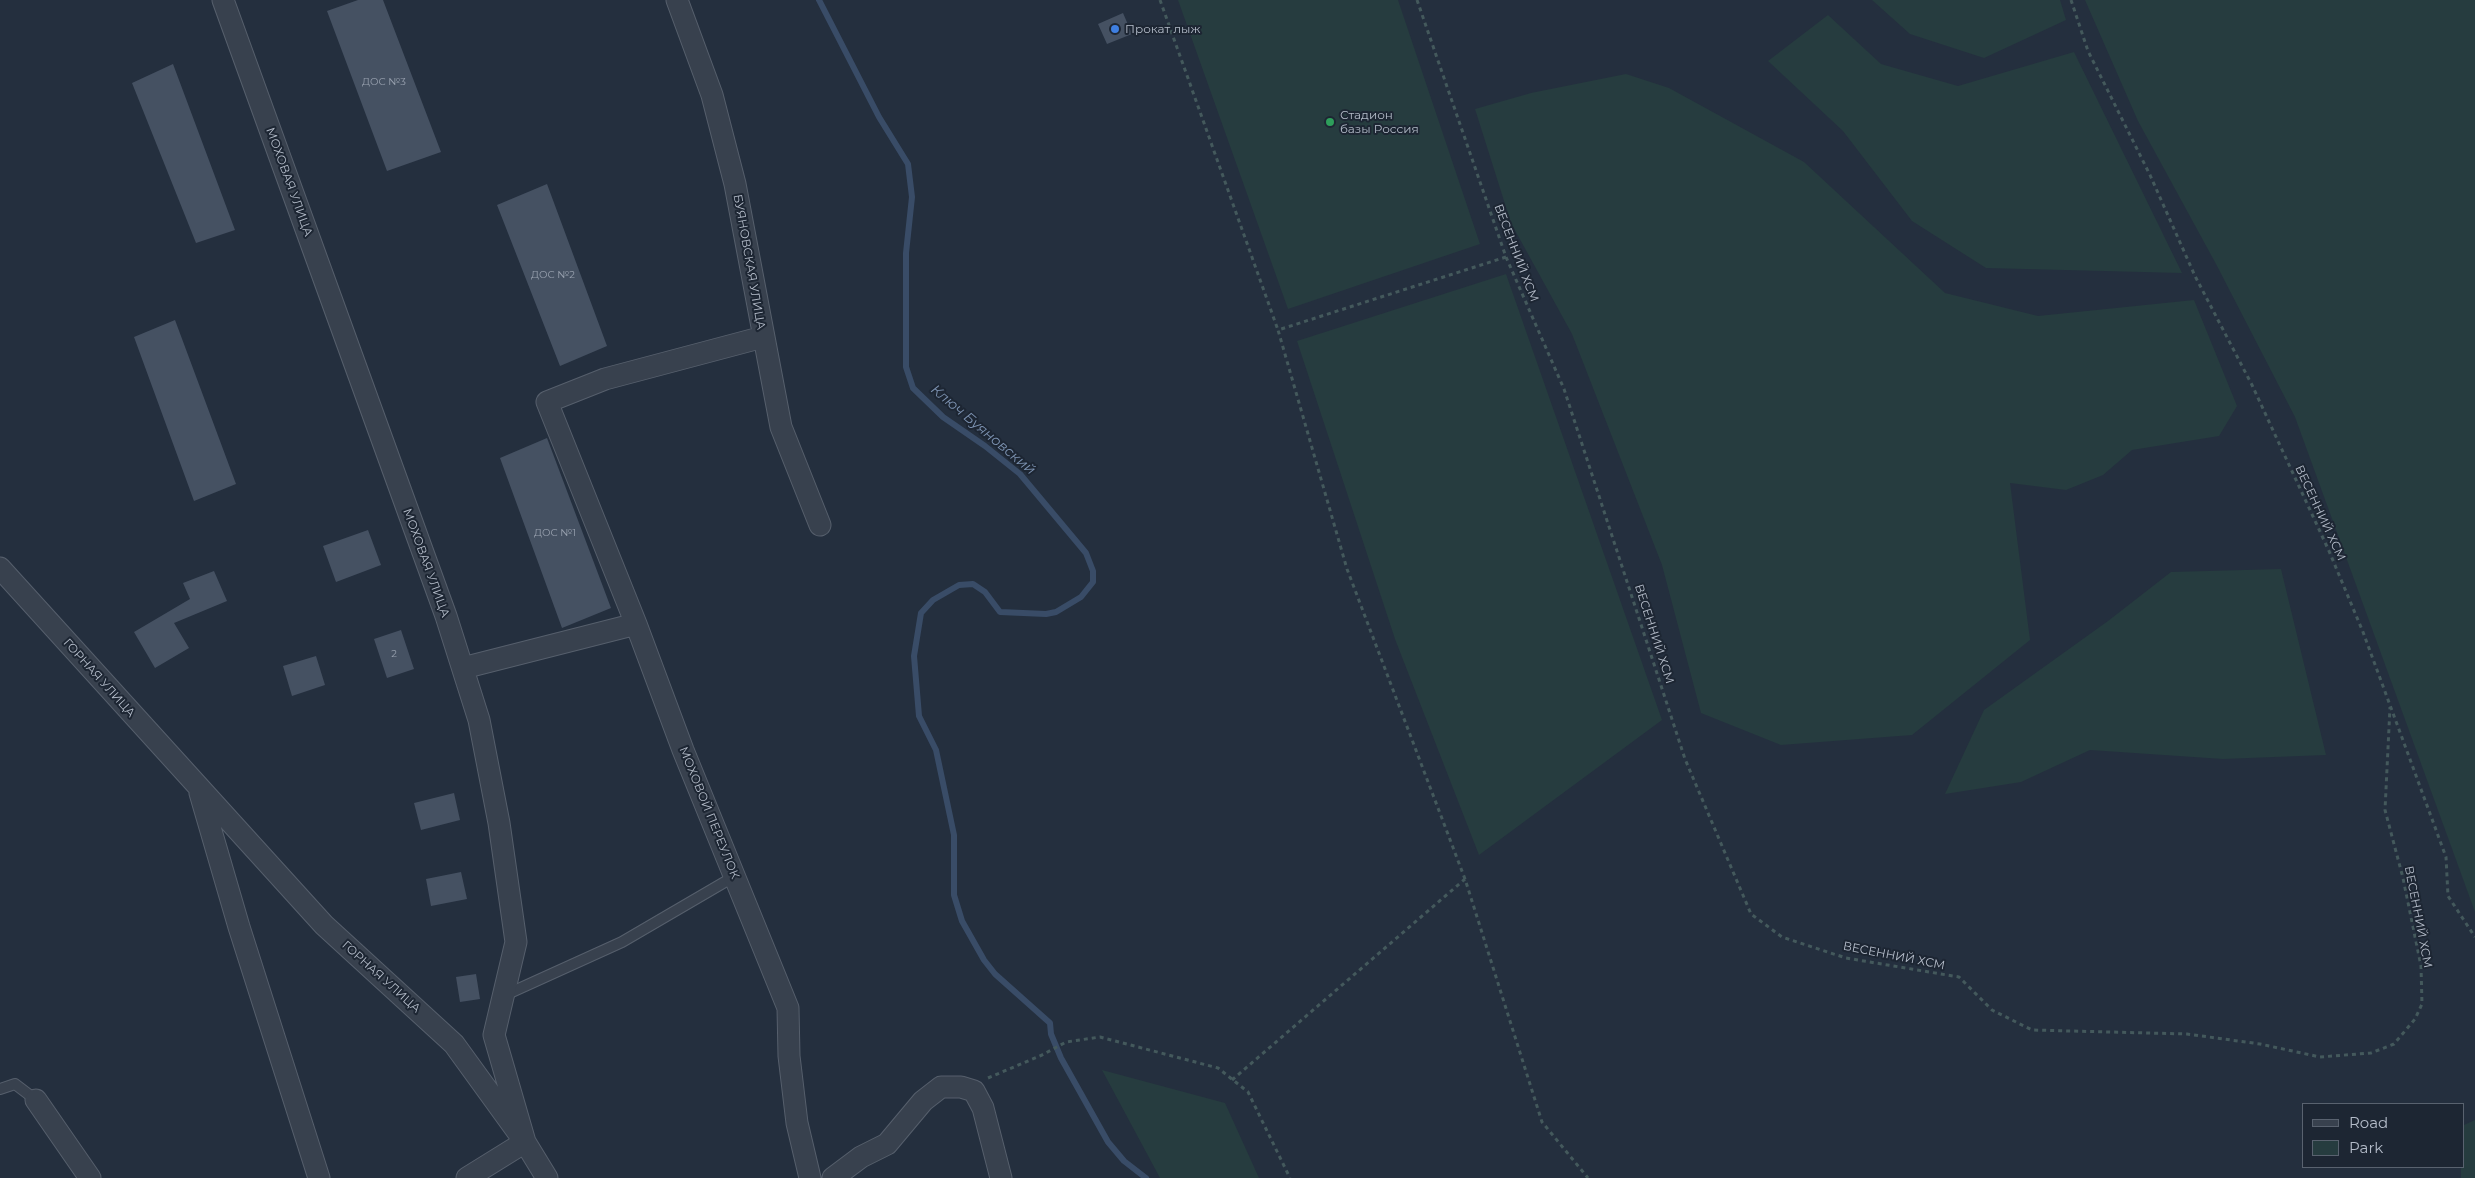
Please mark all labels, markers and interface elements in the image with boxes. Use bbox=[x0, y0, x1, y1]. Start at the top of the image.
place label: Прокат лыж bbox=[1125, 22, 1200, 36]
marker: Прокат лыж bbox=[1109, 23, 1121, 35]
house number: ДОС №3 bbox=[362, 76, 406, 88]
place label: Стадион базы Россия bbox=[1340, 108, 1419, 136]
marker: Стадион базы Россия bbox=[1324, 116, 1336, 128]
street label: МОХОВАЯ УЛИЦА bbox=[263, 126, 315, 238]
street label: БУЯНОВСКАЯ УЛИЦА bbox=[730, 193, 768, 331]
street label: ВЕСЕННИЙ ХСМ bbox=[1491, 202, 1541, 304]
house number: ДОС №2 bbox=[531, 269, 575, 281]
water label: Ключ Буяновский bbox=[927, 381, 1039, 479]
street label: ВЕСЕННИЙ ХСМ bbox=[2292, 463, 2348, 563]
street label: МОХОВАЯ УЛИЦА bbox=[400, 507, 452, 619]
house number: ДОС №1 bbox=[534, 527, 576, 539]
street label: ВЕСЕННИЙ ХСМ bbox=[1631, 582, 1677, 686]
street label: ГОРНАЯ УЛИЦА bbox=[60, 636, 138, 720]
house number: 2 bbox=[391, 648, 397, 660]
street label: МОХОВОЙ ПЕРЕУЛОК bbox=[676, 745, 742, 881]
street label: ВЕСЕННИЙ ХСМ bbox=[2401, 865, 2435, 969]
street label: ГОРНАЯ УЛИЦА bbox=[339, 938, 423, 1016]
street label: ВЕСЕННИЙ ХСМ bbox=[1842, 939, 1946, 973]
legend bbox=[2302, 1103, 2465, 1168]
text: Road bbox=[2349, 1113, 2388, 1132]
text: Park bbox=[2349, 1138, 2383, 1157]

